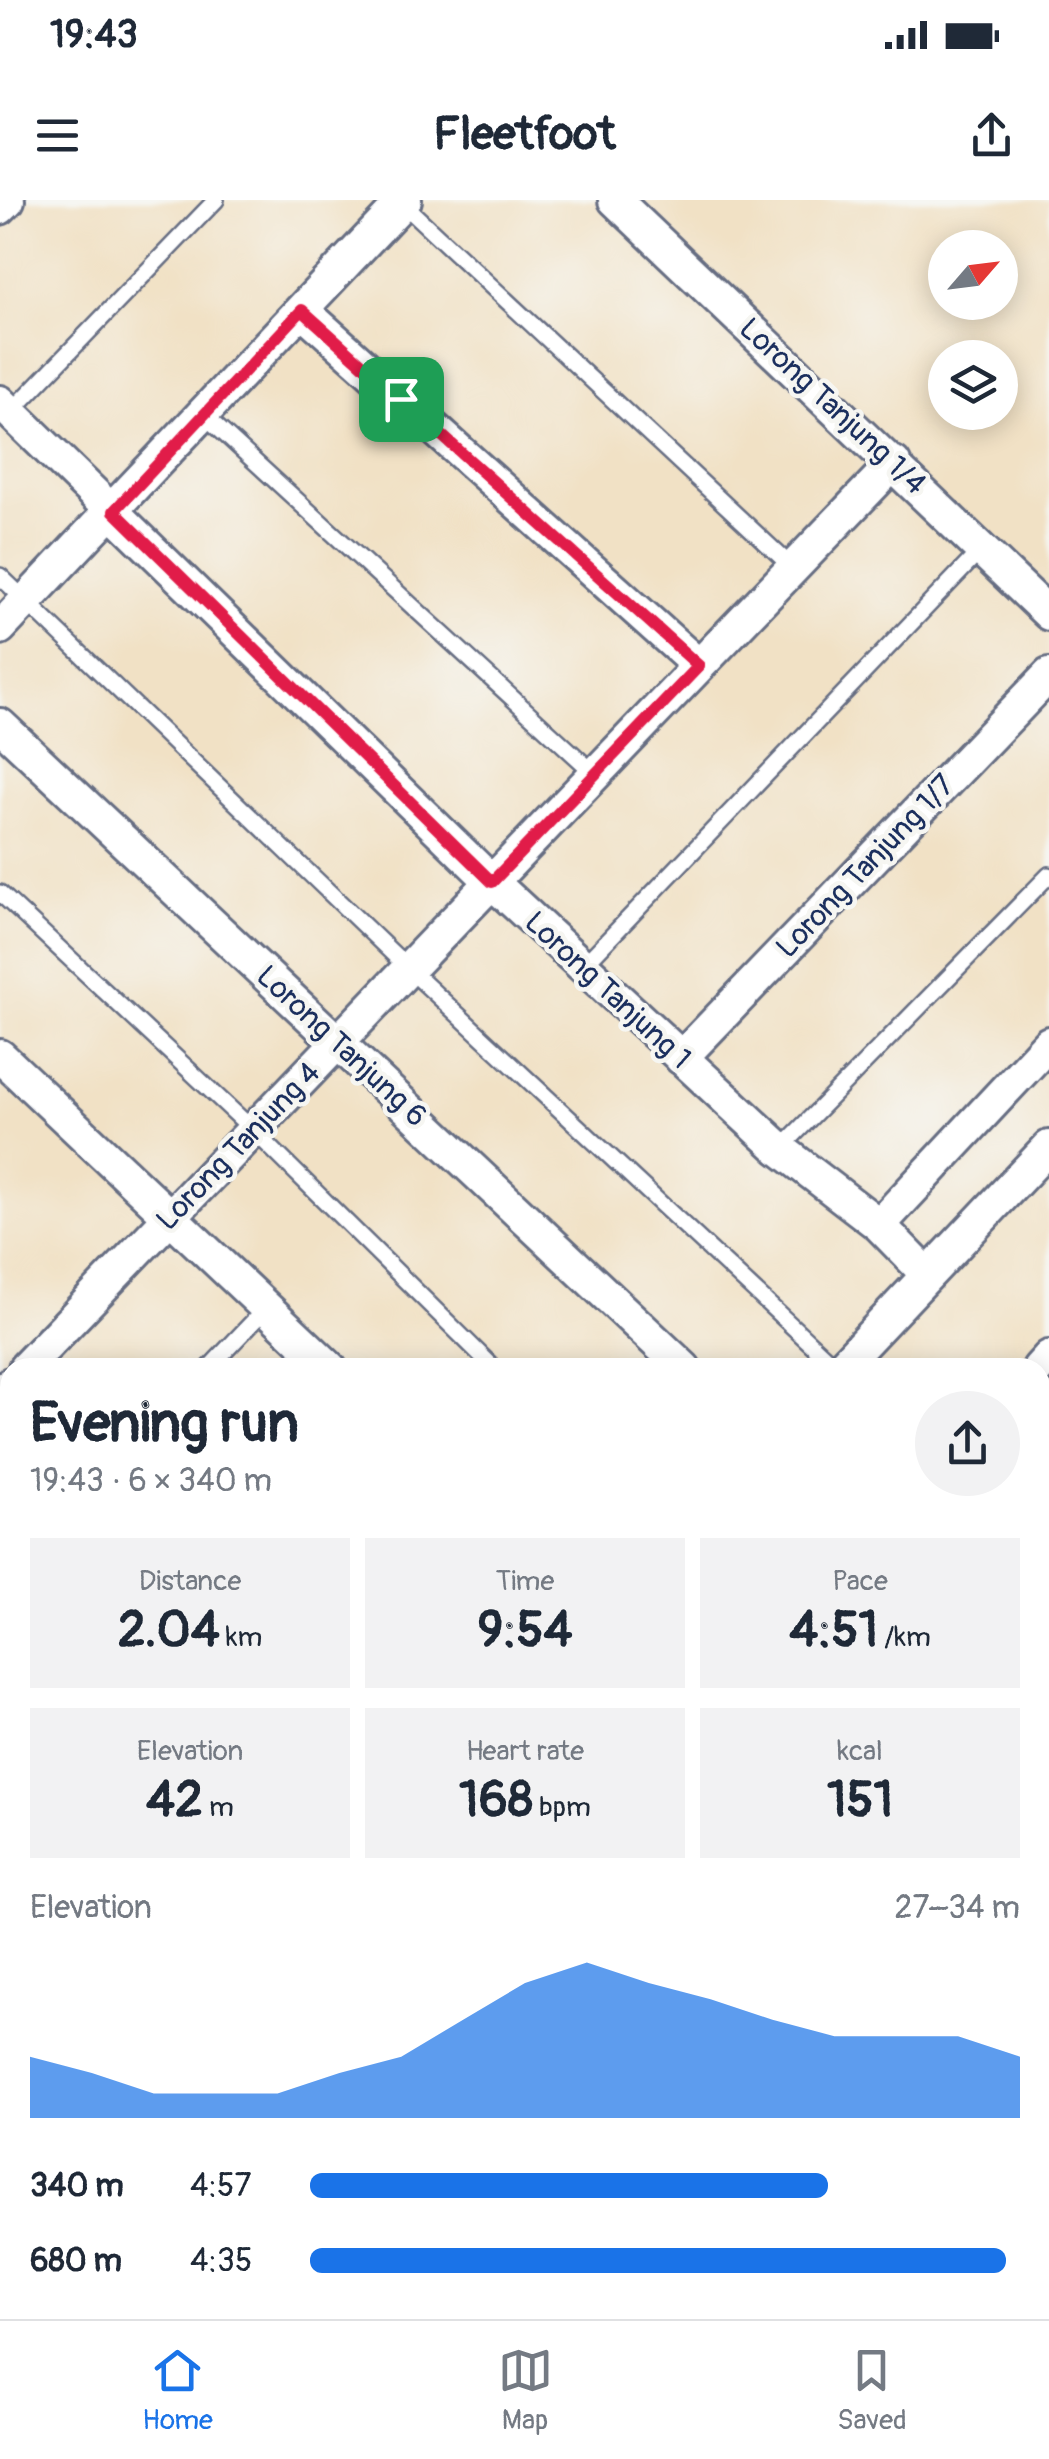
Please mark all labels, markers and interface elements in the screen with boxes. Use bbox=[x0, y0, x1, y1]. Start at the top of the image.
text: 19:43 bbox=[50, 11, 138, 59]
text: Fleetfoot bbox=[433, 107, 616, 163]
icon: menu bbox=[30, 108, 85, 163]
icon: share bbox=[964, 108, 1019, 163]
north arrow bbox=[928, 230, 1018, 320]
map controls bbox=[928, 230, 1018, 430]
street label: Lorong Tanjung 1/4 bbox=[731, 310, 934, 503]
button: layers bbox=[928, 340, 1018, 430]
pin bbox=[359, 357, 444, 442]
icon: arrive bbox=[374, 372, 429, 427]
street label: Lorong Tanjung 1/7 bbox=[768, 767, 962, 966]
street label: Lorong Tanjung 1 bbox=[517, 904, 699, 1077]
street label: Lorong Tanjung 6 bbox=[249, 958, 435, 1135]
street label: Lorong Tanjung 4 bbox=[149, 1054, 328, 1238]
text: Evening run bbox=[30, 1389, 299, 1458]
button: share bbox=[915, 1391, 1020, 1496]
text: 19:43 · 6 × 340 m bbox=[30, 1461, 272, 1501]
text: Distance bbox=[139, 1564, 241, 1599]
text: Time bbox=[496, 1564, 554, 1599]
text: Pace bbox=[832, 1564, 888, 1599]
text: 2.04 bbox=[118, 1599, 220, 1662]
text: 9:54 bbox=[477, 1599, 573, 1662]
text: 4:51 bbox=[789, 1599, 878, 1662]
text: km bbox=[220, 1620, 262, 1655]
text: /km bbox=[878, 1620, 931, 1655]
text: Elevation bbox=[137, 1734, 243, 1769]
text: Heart rate bbox=[466, 1734, 584, 1769]
text: kcal bbox=[837, 1734, 883, 1769]
text: 42 bbox=[146, 1769, 203, 1832]
text: 168 bbox=[459, 1769, 533, 1832]
text: 151 bbox=[827, 1769, 893, 1832]
text: m bbox=[203, 1790, 234, 1825]
text: bpm bbox=[533, 1790, 591, 1825]
text: Elevation bbox=[30, 1888, 152, 1928]
text: 27–34 m bbox=[895, 1888, 1020, 1928]
text: 340 m bbox=[30, 2166, 124, 2206]
text: 4:57 bbox=[190, 2166, 251, 2206]
text: 680 m bbox=[30, 2241, 122, 2281]
text: 4:35 bbox=[190, 2241, 252, 2281]
tab: Home bbox=[142, 2343, 213, 2438]
tab: Map bbox=[498, 2343, 553, 2438]
tab: Saved bbox=[837, 2343, 907, 2438]

